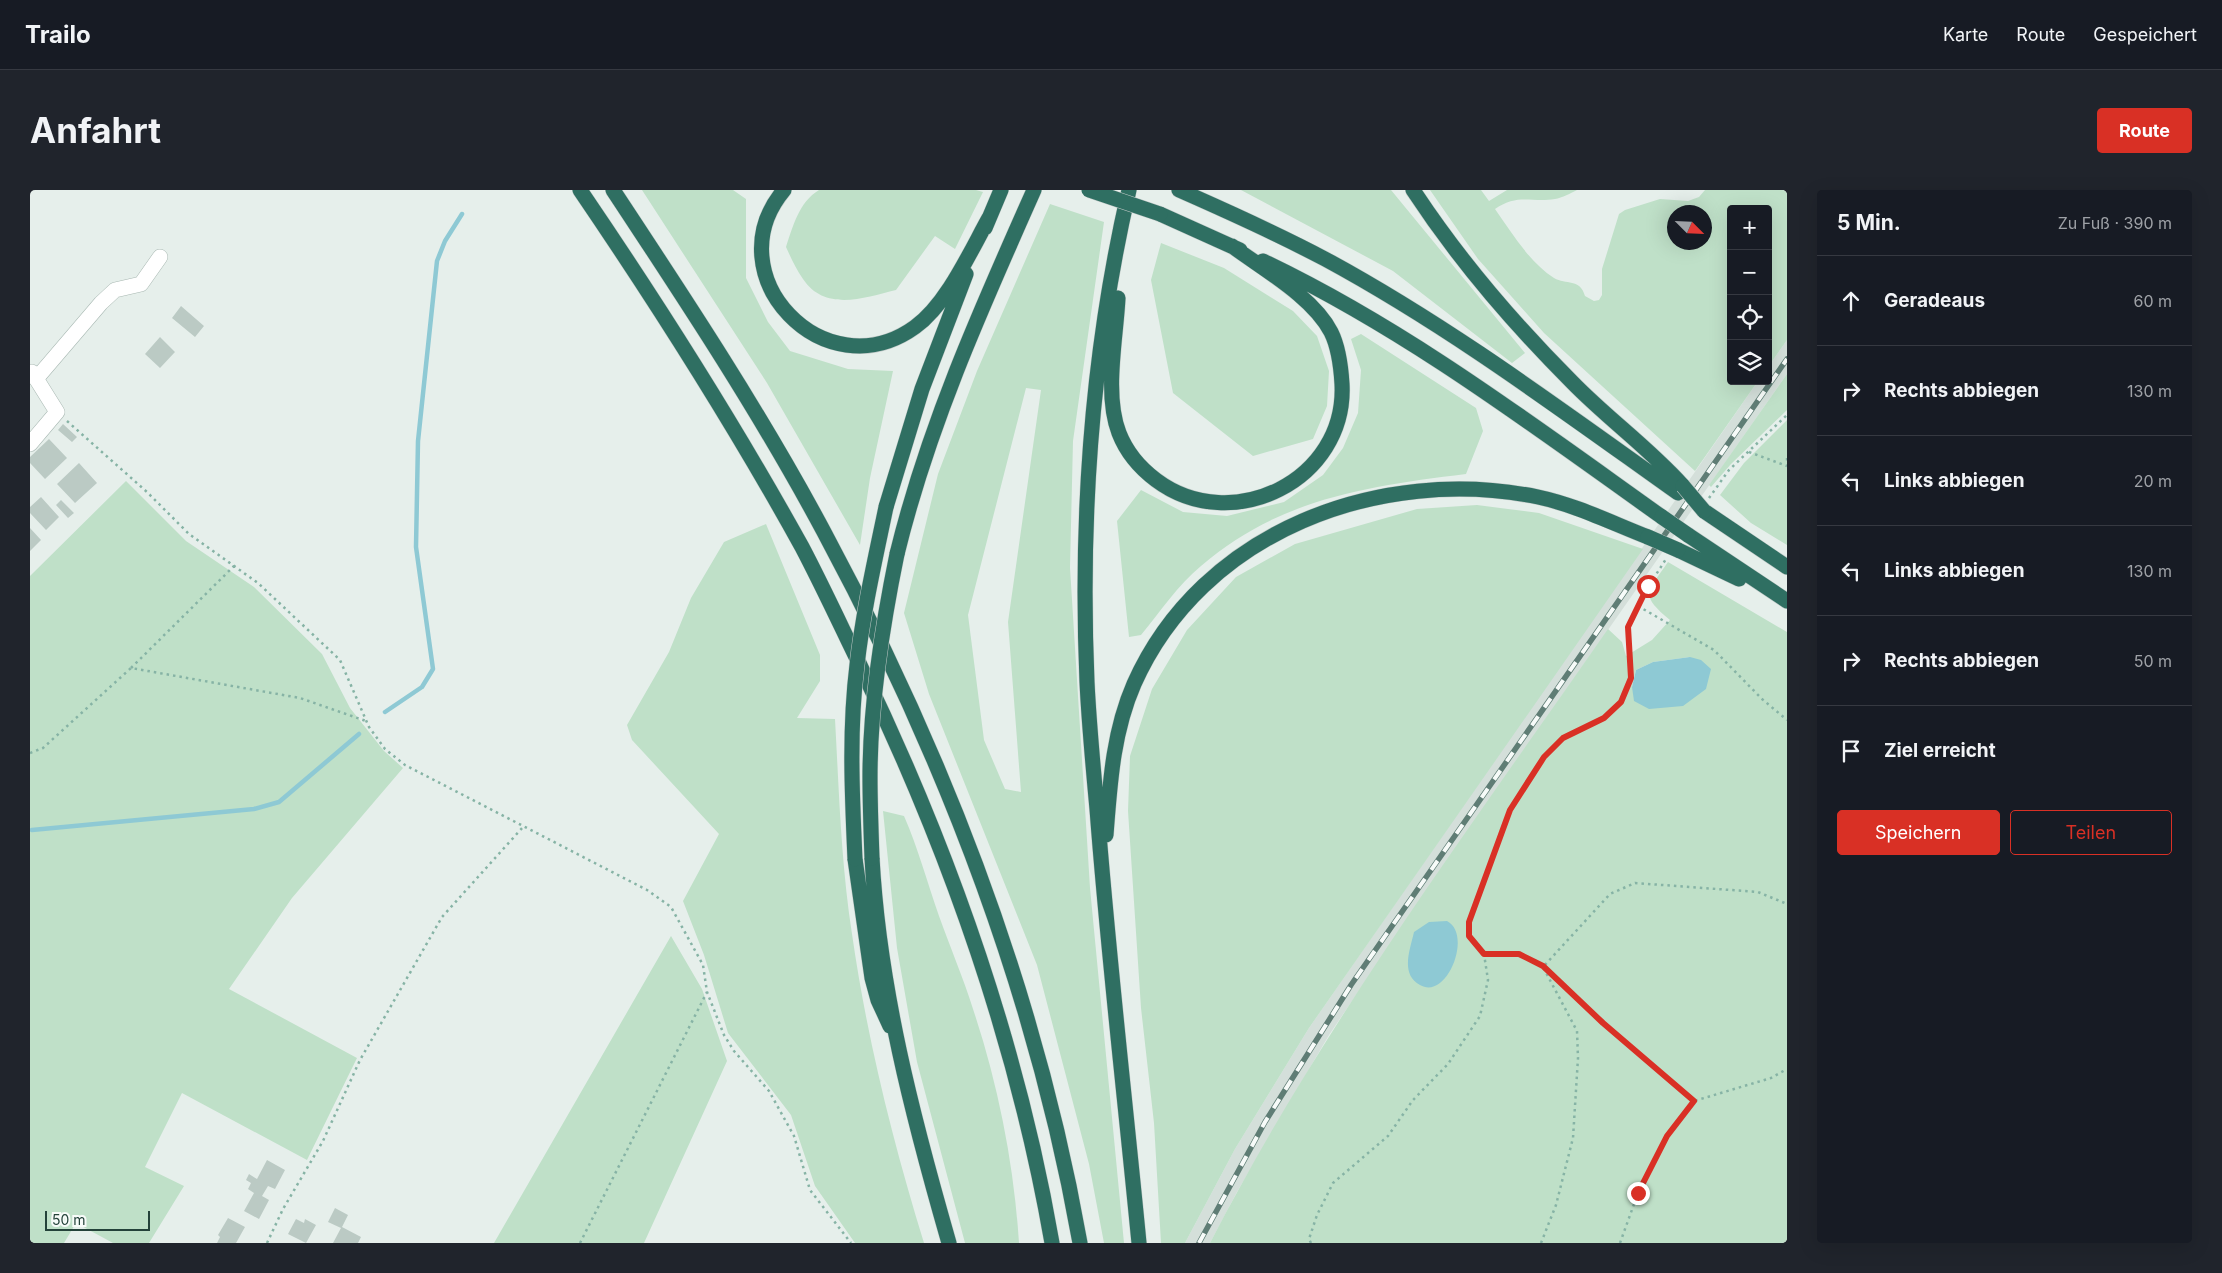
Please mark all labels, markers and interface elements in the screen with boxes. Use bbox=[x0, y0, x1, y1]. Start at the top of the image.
text: Trailo bbox=[25, 20, 91, 49]
text: Karte bbox=[1943, 24, 1988, 45]
text: Route bbox=[2016, 24, 2065, 45]
text: Gespeichert bbox=[2093, 24, 2197, 45]
button: Route bbox=[2097, 108, 2192, 153]
text: Anfahrt bbox=[30, 109, 161, 151]
north arrow bbox=[1667, 205, 1712, 250]
map controls bbox=[1727, 205, 1772, 385]
button: + bbox=[1727, 205, 1772, 250]
text: 5 Min. bbox=[1837, 210, 1901, 235]
text: Zu Fuß · 390 m bbox=[2058, 213, 2172, 233]
button: − bbox=[1727, 250, 1772, 295]
icon: ahead bbox=[1837, 287, 1865, 315]
text: Geradeaus bbox=[1884, 289, 1985, 312]
text: 60 m bbox=[2133, 291, 2172, 311]
button: locate bbox=[1727, 295, 1772, 340]
button: layers bbox=[1727, 340, 1772, 385]
icon: right bbox=[1837, 377, 1865, 405]
text: Rechts abbiegen bbox=[1884, 379, 2039, 402]
text: 130 m bbox=[2127, 381, 2172, 401]
icon: left bbox=[1837, 467, 1865, 495]
text: Links abbiegen bbox=[1884, 469, 2025, 492]
text: 20 m bbox=[2134, 471, 2172, 491]
icon: left bbox=[1837, 557, 1865, 585]
text: Links abbiegen bbox=[1884, 559, 2025, 582]
text: 130 m bbox=[2127, 561, 2172, 581]
route start bbox=[1637, 575, 1660, 598]
icon: right bbox=[1837, 647, 1865, 675]
text: Rechts abbiegen bbox=[1884, 649, 2039, 672]
text: 50 m bbox=[2134, 651, 2172, 671]
icon: arrive bbox=[1837, 737, 1865, 765]
text: Ziel erreicht bbox=[1884, 739, 1996, 762]
button: Speichern bbox=[1837, 810, 2000, 855]
button: Teilen bbox=[2010, 810, 2172, 855]
route end bbox=[1627, 1182, 1650, 1205]
scale bar bbox=[45, 1208, 150, 1231]
text: 50 m bbox=[52, 1211, 86, 1228]

